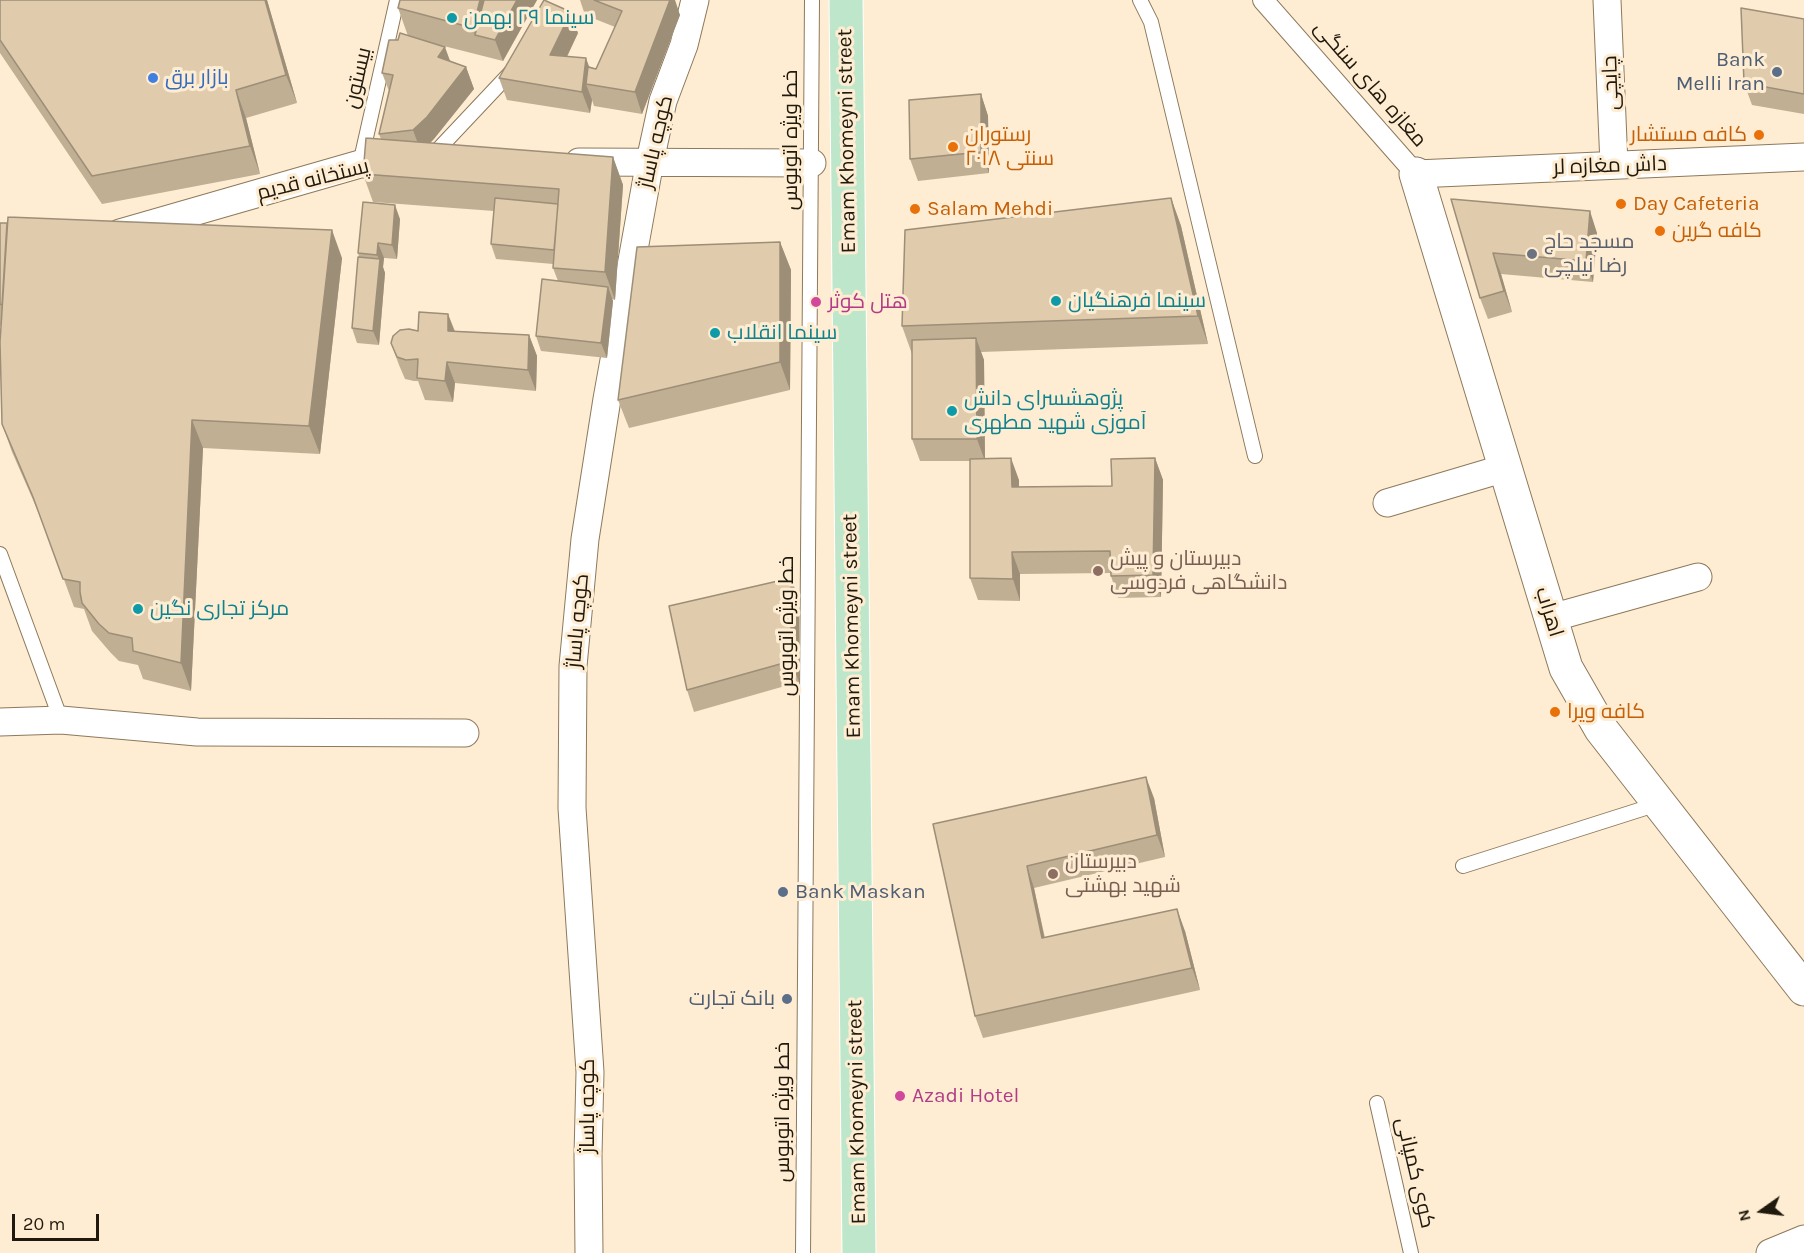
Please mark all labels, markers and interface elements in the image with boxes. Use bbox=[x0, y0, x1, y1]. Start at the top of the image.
place label: سینما ۲۹ بهمن bbox=[464, 5, 594, 31]
marker: سینما ۲۹ بهمن bbox=[445, 11, 459, 25]
street label: مغازه های سنگی bbox=[1308, 16, 1432, 152]
street label: Emam Khomeyni street bbox=[832, 28, 862, 254]
street label: بیستون bbox=[339, 45, 377, 111]
place label: Bank Melli Iran bbox=[1676, 47, 1765, 97]
street label: چایچی bbox=[1597, 55, 1625, 111]
place label: بازار برق bbox=[165, 65, 229, 91]
marker: Bank Melli Iran bbox=[1770, 65, 1784, 79]
street label: خط ویژه اتوبوس bbox=[778, 70, 804, 210]
marker: بازار برق bbox=[146, 71, 160, 85]
street label: کوچه پاساژ bbox=[633, 93, 679, 191]
place label: رستوران سنتی ۲۰۱۸ bbox=[965, 122, 1054, 172]
place label: کافه مستشار bbox=[1630, 122, 1747, 148]
marker: کافه مستشار bbox=[1752, 128, 1766, 142]
marker: رستوران سنتی ۲۰۱۸ bbox=[946, 140, 960, 154]
street label: داش مغازه لر bbox=[1553, 151, 1667, 181]
street label: پستخانه قدیم bbox=[254, 154, 372, 206]
place label: Day Cafeteria bbox=[1633, 191, 1760, 217]
place label: Salam Mehdi bbox=[927, 196, 1053, 222]
marker: Day Cafeteria bbox=[1614, 197, 1628, 211]
marker: Salam Mehdi bbox=[908, 202, 922, 216]
place label: کافه گرین bbox=[1672, 218, 1762, 244]
marker: کافه گرین bbox=[1653, 224, 1667, 238]
place label: مسجد حاج رضا نیلچی bbox=[1544, 229, 1634, 279]
marker: مسجد حاج رضا نیلچی bbox=[1525, 247, 1539, 261]
place label: سینما فرهنگیان bbox=[1068, 288, 1206, 314]
place label: هتل کوثر bbox=[828, 289, 908, 315]
marker: سینما فرهنگیان bbox=[1049, 294, 1063, 308]
marker: هتل کوثر bbox=[809, 295, 823, 309]
place label: سینما انقلاب bbox=[727, 320, 837, 346]
marker: سینما انقلاب bbox=[708, 326, 722, 340]
place label: پژوهشسرای دانش آموزی شهید مطهری bbox=[964, 386, 1146, 436]
marker: پژوهشسرای دانش آموزی شهید مطهری bbox=[945, 404, 959, 418]
street label: Emam Khomeyni street bbox=[837, 513, 867, 739]
place label: دبیرستان و پیش دانشگاهی فردوسی bbox=[1110, 546, 1287, 596]
street label: خط ویژه اتوبوس bbox=[774, 556, 800, 696]
marker: دبیرستان و پیش دانشگاهی فردوسی bbox=[1091, 564, 1105, 578]
street label: کوچه پاساژ bbox=[561, 573, 595, 669]
street label: اهراب bbox=[1530, 584, 1568, 640]
place label: مرکز تجاری نگین bbox=[150, 596, 289, 622]
marker: مرکز تجاری نگین bbox=[131, 602, 145, 616]
place label: کافه ویرا bbox=[1567, 699, 1645, 725]
marker: کافه ویرا bbox=[1548, 705, 1562, 719]
place label: دبیرستان شهید بهشتی bbox=[1065, 849, 1181, 899]
marker: دبیرستان شهید بهشتی bbox=[1046, 867, 1060, 881]
place label: Bank Maskan bbox=[795, 879, 926, 905]
marker: Bank Maskan bbox=[776, 885, 790, 899]
place label: بانک تجارت bbox=[689, 986, 775, 1012]
marker: بانک تجارت bbox=[780, 992, 794, 1006]
street label: Emam Khomeyni street bbox=[842, 999, 872, 1225]
street label: خط ویژه اتوبوس bbox=[770, 1042, 796, 1182]
street label: کوچه پاساژ bbox=[575, 1059, 601, 1153]
place label: Azadi Hotel bbox=[912, 1083, 1019, 1109]
marker: Azadi Hotel bbox=[893, 1089, 907, 1103]
street label: کوی کمپانی bbox=[1390, 1115, 1440, 1231]
north arrow bbox=[1732, 1181, 1792, 1241]
scale bar bbox=[15, 1202, 102, 1240]
text: N bbox=[1733, 1208, 1755, 1223]
text: 20 m bbox=[23, 1213, 65, 1235]

